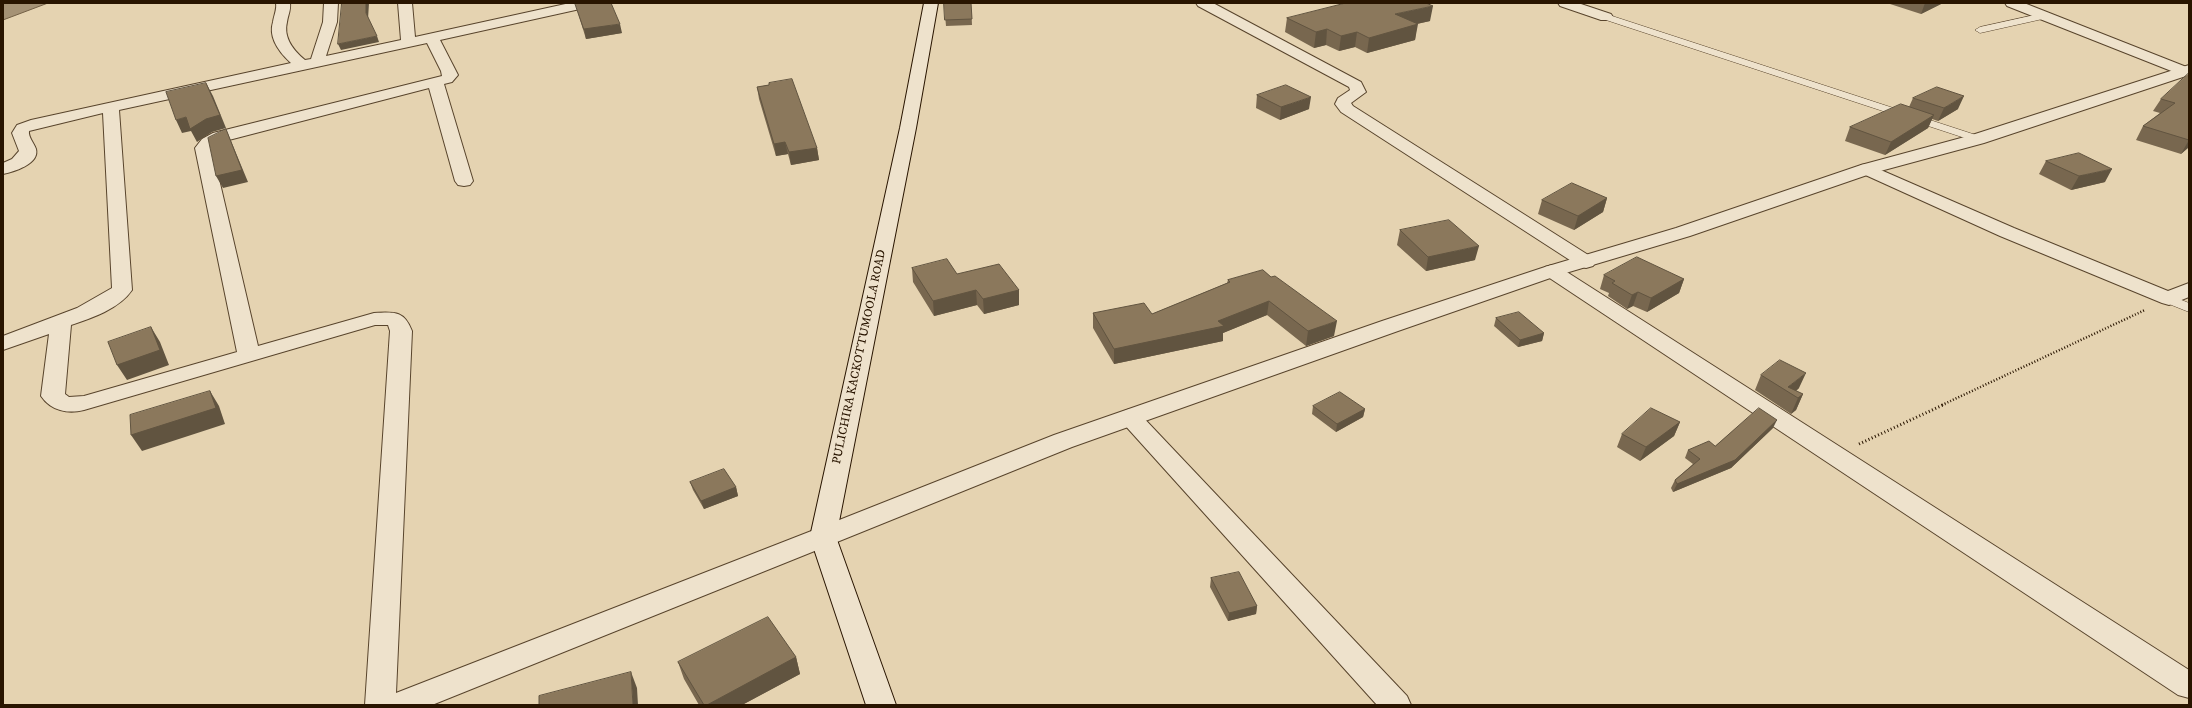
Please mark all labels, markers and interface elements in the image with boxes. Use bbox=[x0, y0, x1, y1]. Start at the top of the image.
street label: PULICHIRA KACKOTTUMOOLA ROAD bbox=[830, 248, 890, 466]

